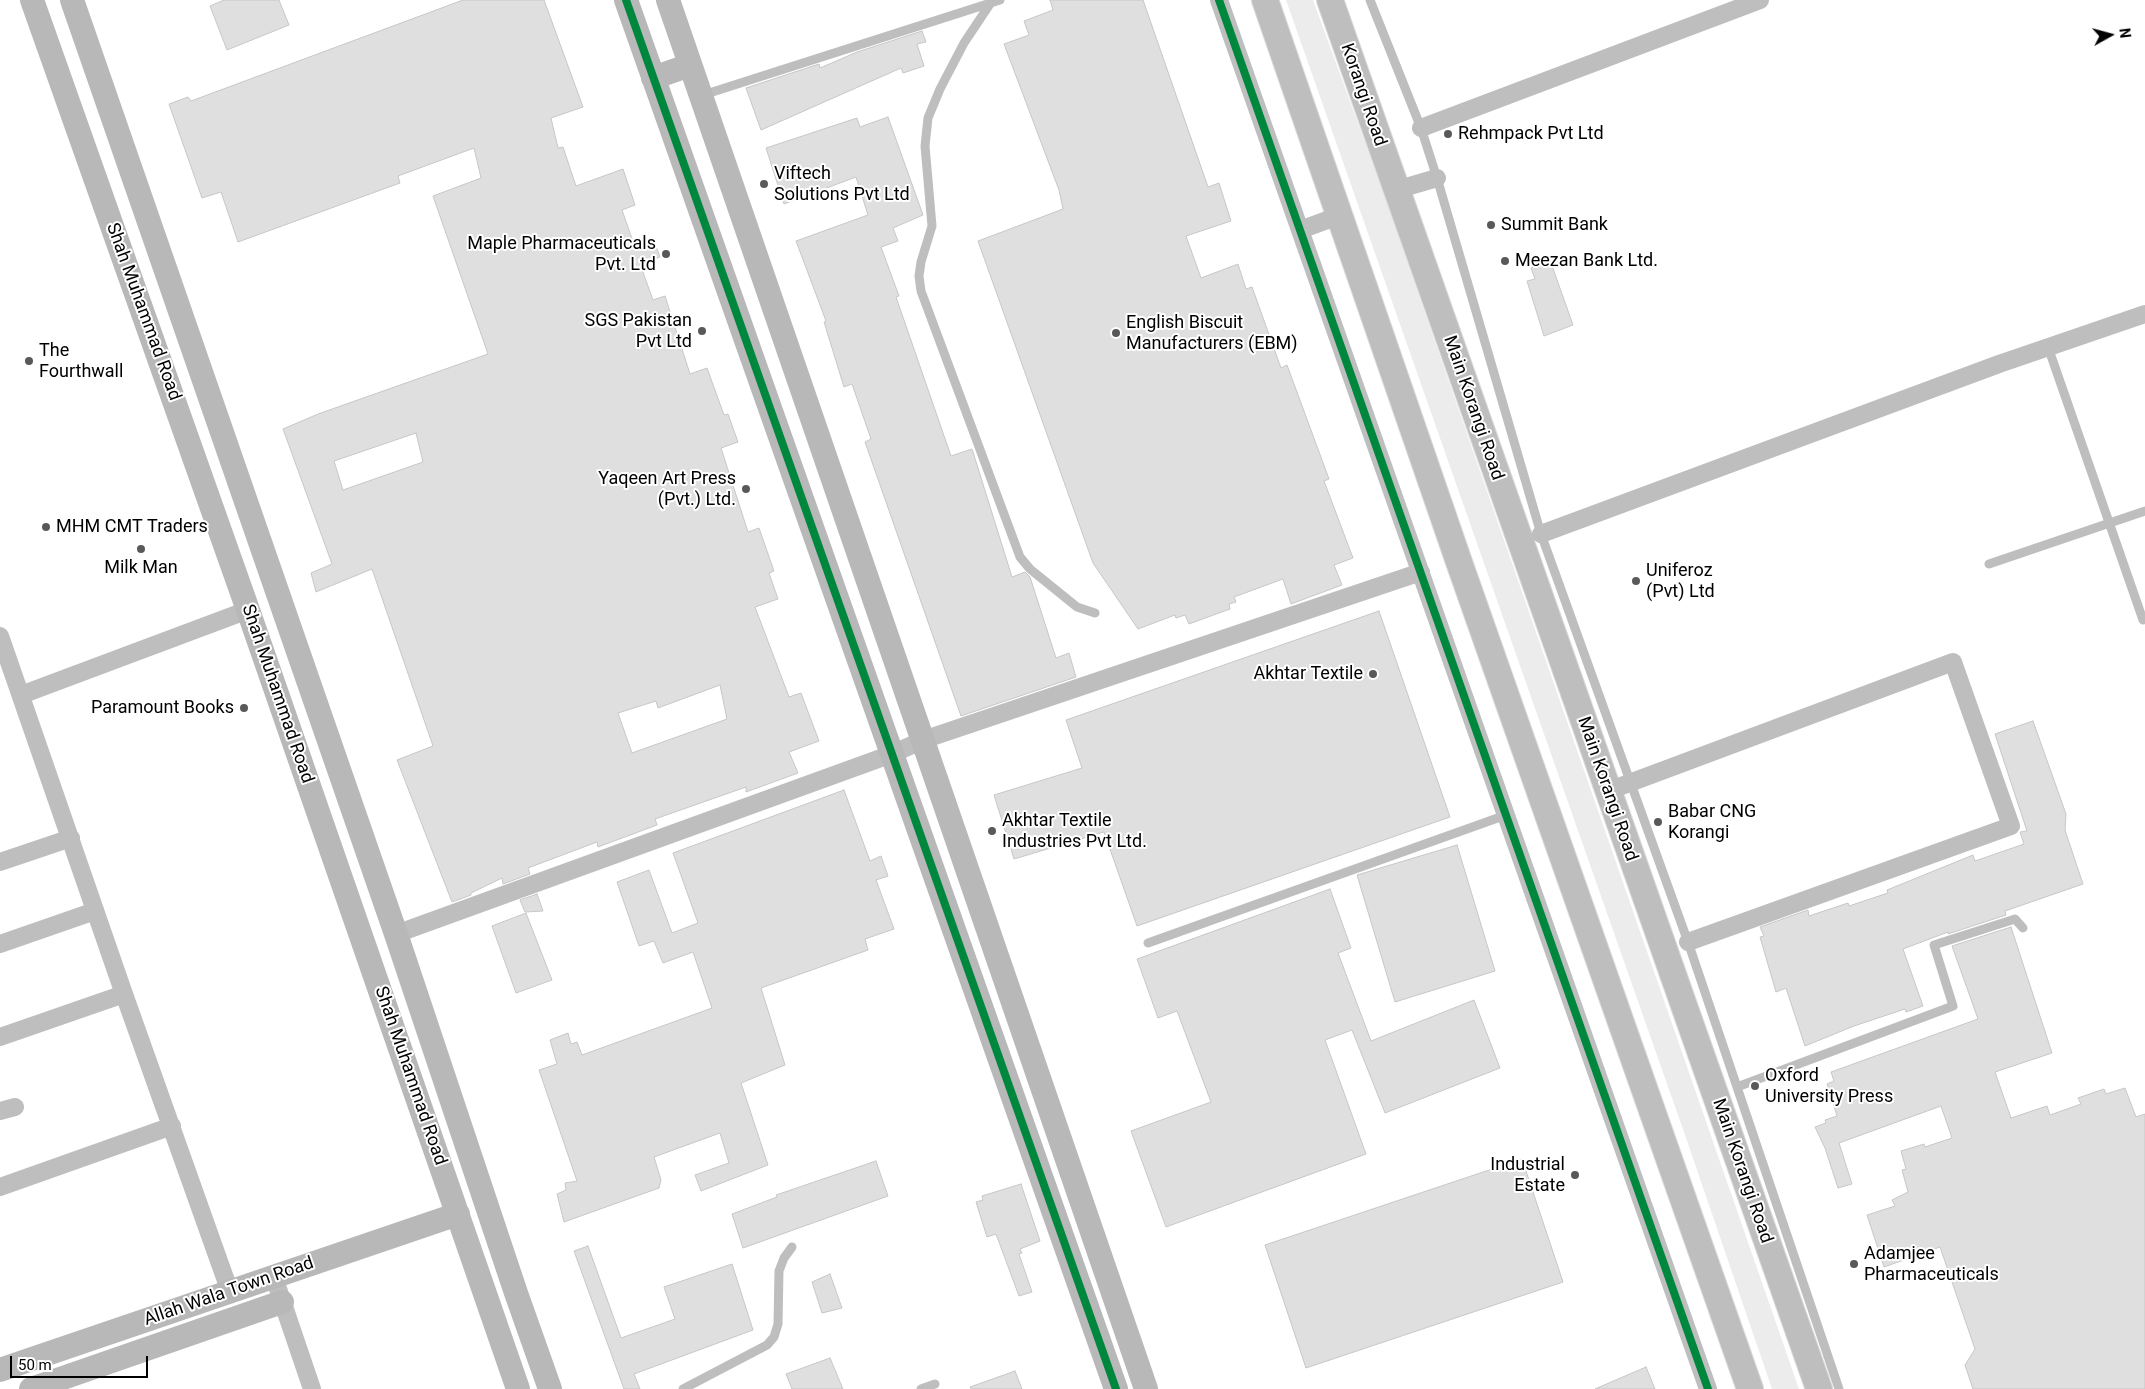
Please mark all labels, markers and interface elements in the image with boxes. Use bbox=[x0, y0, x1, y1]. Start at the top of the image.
north arrow bbox=[2085, 10, 2135, 60]
text: N bbox=[2116, 27, 2133, 39]
street label: Korangi Road bbox=[1335, 41, 1391, 149]
place label: Rehmpack Pvt Ltd bbox=[1458, 123, 1604, 145]
marker: Rehmpack Pvt Ltd bbox=[1442, 128, 1454, 140]
place label: Viftech Solutions Pvt Ltd bbox=[774, 163, 910, 205]
marker: Viftech Solutions Pvt Ltd bbox=[758, 178, 770, 190]
place label: Summit Bank bbox=[1501, 214, 1608, 236]
marker: Summit Bank bbox=[1485, 219, 1497, 231]
street label: Shah Muhammad Road bbox=[101, 220, 185, 404]
place label: Maple Pharmaceuticals Pvt. Ltd bbox=[467, 233, 656, 276]
marker: Maple Pharmaceuticals Pvt. Ltd bbox=[660, 248, 672, 260]
place label: Meezan Bank Ltd. bbox=[1515, 250, 1658, 272]
marker: Meezan Bank Ltd. bbox=[1499, 255, 1511, 267]
place label: SGS Pakistan Pvt Ltd bbox=[584, 310, 692, 352]
place label: English Biscuit Manufacturers (EBM) bbox=[1126, 312, 1298, 354]
marker: SGS Pakistan Pvt Ltd bbox=[696, 325, 708, 337]
marker: English Biscuit Manufacturers (EBM) bbox=[1110, 327, 1122, 339]
street label: Main Korangi Road bbox=[1438, 333, 1508, 483]
place label: The Fourthwall bbox=[39, 340, 123, 382]
marker: The Fourthwall bbox=[23, 355, 35, 367]
place label: Yaqeen Art Press (Pvt.) Ltd. bbox=[598, 468, 736, 510]
marker: Yaqeen Art Press (Pvt.) Ltd. bbox=[740, 483, 752, 495]
place label: MHM CMT Traders bbox=[56, 516, 208, 538]
marker: MHM CMT Traders bbox=[40, 521, 52, 533]
marker: Milk Man bbox=[135, 543, 147, 555]
place label: Milk Man bbox=[104, 557, 178, 579]
place label: Uniferoz (Pvt) Ltd bbox=[1646, 560, 1715, 602]
marker: Uniferoz (Pvt) Ltd bbox=[1630, 575, 1642, 587]
street label: Shah Muhammad Road bbox=[236, 602, 318, 786]
place label: Akhtar Textile bbox=[1253, 663, 1363, 685]
marker: Akhtar Textile bbox=[1367, 668, 1379, 680]
place label: Paramount Books bbox=[91, 697, 234, 719]
marker: Paramount Books bbox=[238, 702, 250, 714]
street label: Main Korangi Road bbox=[1572, 714, 1642, 864]
place label: Babar CNG Korangi bbox=[1668, 801, 1756, 844]
place label: Akhtar Textile Industries Pvt Ltd. bbox=[1002, 810, 1147, 852]
marker: Babar CNG Korangi bbox=[1652, 816, 1664, 828]
marker: Akhtar Textile Industries Pvt Ltd. bbox=[986, 825, 998, 837]
street label: Shah Muhammad Road bbox=[369, 984, 451, 1168]
place label: Oxford University Press bbox=[1765, 1065, 1893, 1108]
marker: Oxford University Press bbox=[1749, 1080, 1761, 1092]
street label: Main Korangi Road bbox=[1707, 1096, 1777, 1246]
place label: Industrial Estate bbox=[1490, 1154, 1565, 1196]
marker: Industrial Estate bbox=[1569, 1169, 1581, 1181]
place label: Adamjee Pharmaceuticals bbox=[1864, 1243, 1999, 1286]
street label: Allah Wala Town Road bbox=[141, 1253, 317, 1331]
marker: Adamjee Pharmaceuticals bbox=[1848, 1258, 1860, 1270]
scale bar bbox=[12, 1346, 150, 1378]
text: 50 m bbox=[18, 1356, 52, 1374]

